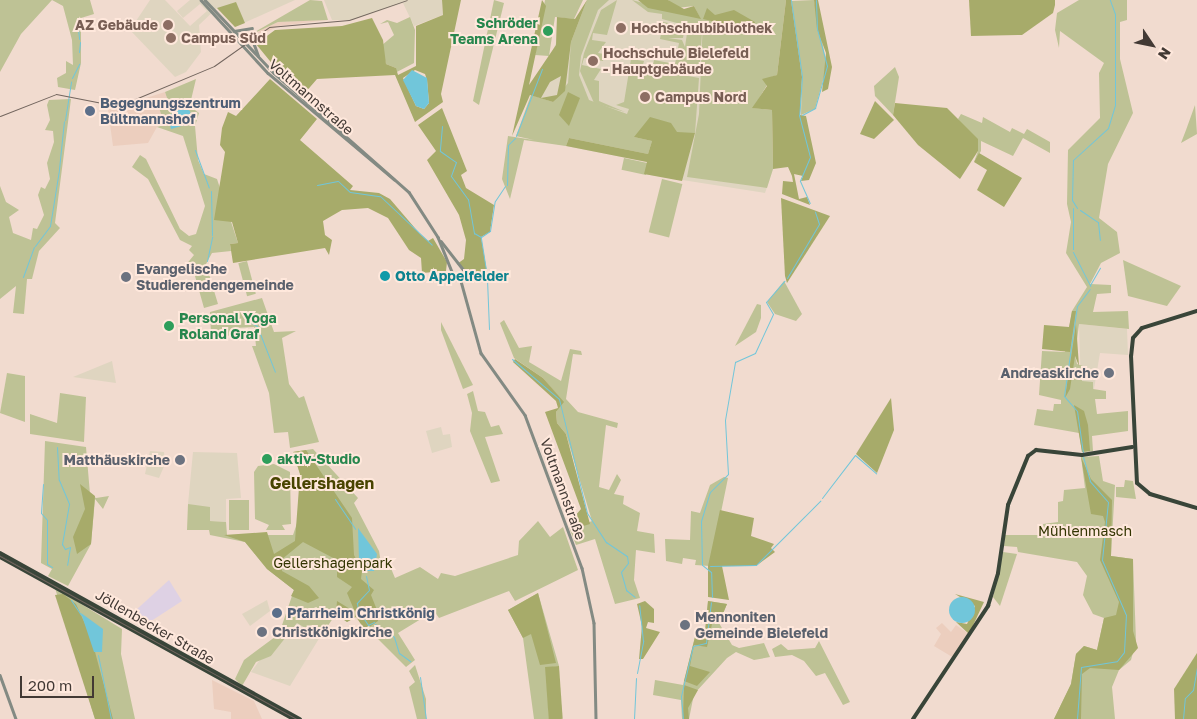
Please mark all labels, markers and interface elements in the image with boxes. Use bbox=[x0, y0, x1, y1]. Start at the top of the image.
place label: Schröder Teams Arena bbox=[450, 15, 538, 48]
place label: AZ Gebäude bbox=[75, 17, 158, 33]
marker: AZ Gebäude bbox=[162, 19, 174, 31]
place label: Hochschulbibliothek bbox=[631, 20, 772, 36]
north arrow bbox=[1127, 20, 1177, 70]
marker: Hochschulbibliothek bbox=[615, 22, 627, 34]
marker: Schröder Teams Arena bbox=[542, 25, 554, 37]
place label: Campus Süd bbox=[181, 30, 266, 46]
marker: Campus Süd bbox=[165, 32, 177, 44]
text: N bbox=[1155, 44, 1175, 63]
place label: Hochschule Bielefeld - Hauptgebäude bbox=[603, 45, 749, 78]
marker: Hochschule Bielefeld - Hauptgebäude bbox=[587, 55, 599, 67]
street label: Voltmannstraße bbox=[265, 56, 357, 138]
place label: Campus Nord bbox=[655, 89, 746, 105]
marker: Campus Nord bbox=[639, 91, 651, 103]
place label: Begegnungszentrum Bültmannshof bbox=[100, 95, 241, 128]
marker: Begegnungszentrum Bültmannshof bbox=[84, 105, 96, 117]
place label: Evangelische Studierendengemeinde bbox=[136, 261, 294, 294]
place label: Otto Appelfelder bbox=[395, 268, 509, 284]
marker: Otto Appelfelder bbox=[379, 270, 391, 282]
marker: Evangelische Studierendengemeinde bbox=[120, 271, 132, 283]
place label: Personal Yoga Roland Graf bbox=[179, 310, 277, 342]
marker: Personal Yoga Roland Graf bbox=[163, 320, 175, 332]
place label: Andreaskirche bbox=[1001, 365, 1099, 381]
marker: Andreaskirche bbox=[1103, 367, 1115, 379]
street label: Voltmannstraße bbox=[537, 436, 589, 542]
place label: aktiv-Studio bbox=[277, 451, 360, 467]
place label: Matthäuskirche bbox=[64, 452, 170, 468]
marker: aktiv-Studio bbox=[261, 453, 273, 465]
marker: Matthäuskirche bbox=[174, 454, 186, 466]
district label: Gellershagen bbox=[270, 473, 374, 493]
park label: Mühlenmasch bbox=[1038, 523, 1132, 539]
park label: Gellershagenpark bbox=[273, 555, 393, 571]
street label: Jöllenbecker Straße bbox=[93, 586, 217, 668]
place label: Pfarrheim Christkönig bbox=[287, 605, 435, 621]
marker: Pfarrheim Christkönig bbox=[271, 607, 283, 619]
place label: Mennoniten Gemeinde Bielefeld bbox=[695, 609, 828, 642]
marker: Mennoniten Gemeinde Bielefeld bbox=[679, 619, 691, 631]
place label: Christkönigkirche bbox=[272, 624, 392, 640]
marker: Christkönigkirche bbox=[256, 626, 268, 638]
scale bar bbox=[22, 666, 96, 698]
text: 200 m bbox=[28, 676, 72, 694]

